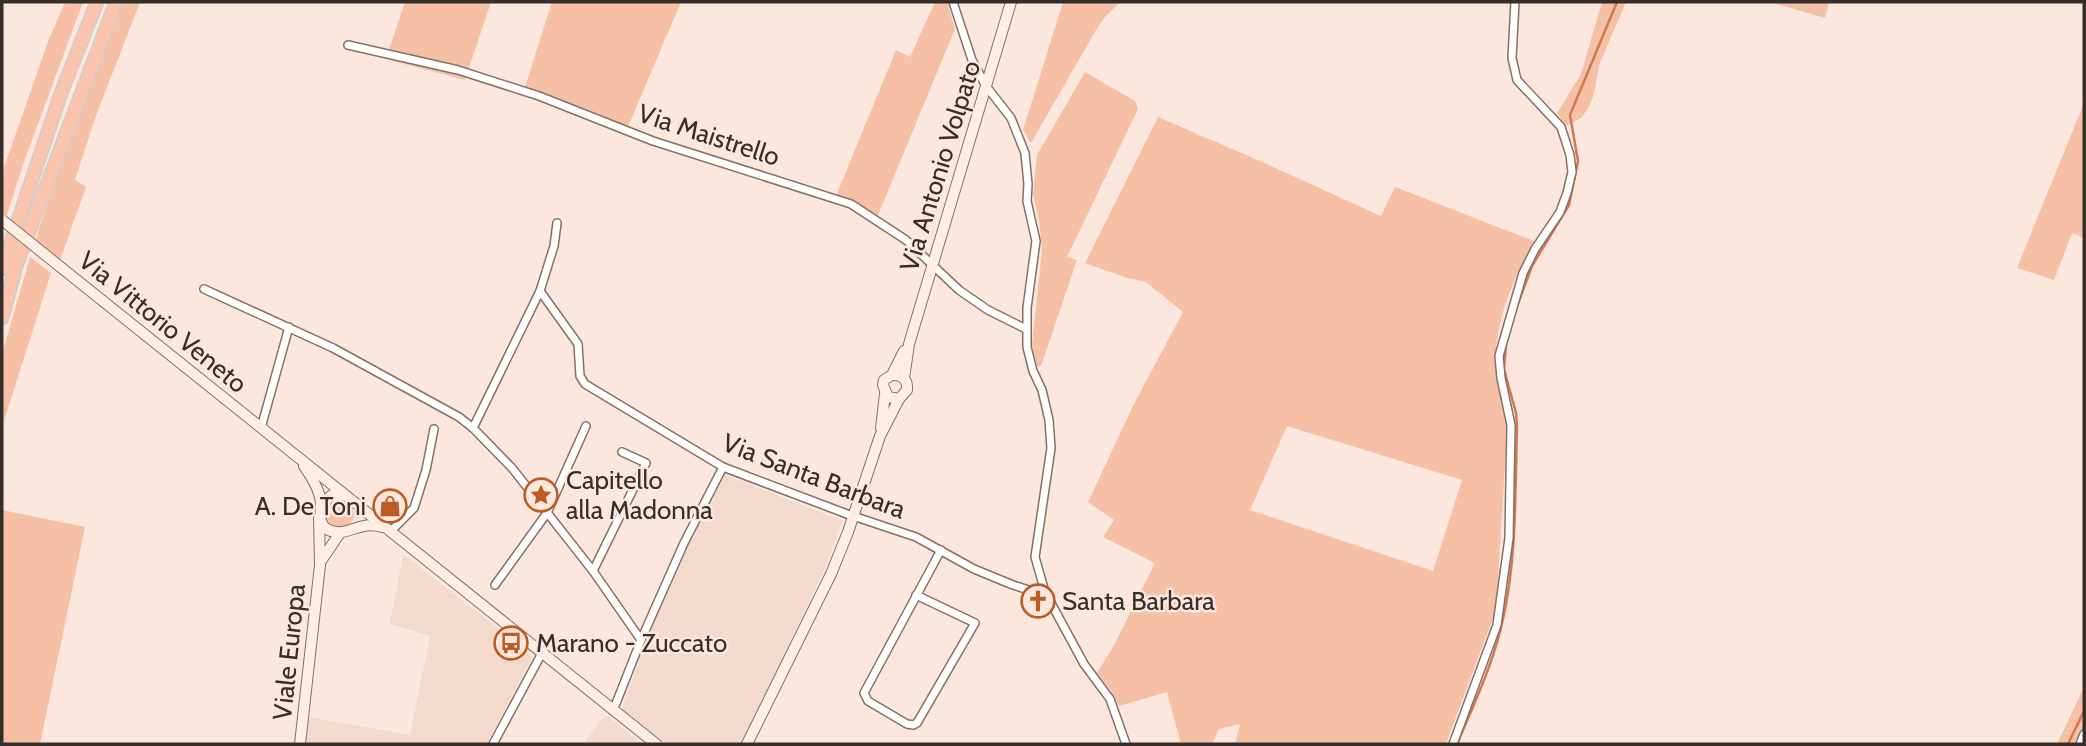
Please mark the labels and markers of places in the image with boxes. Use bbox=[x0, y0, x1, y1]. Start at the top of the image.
place label: Capitello alla Madonna bbox=[566, 464, 713, 526]
place icon: Capitello alla Madonna bbox=[522, 476, 560, 514]
shop icon: A. De Toni bbox=[371, 487, 409, 525]
place label: A. De Toni bbox=[255, 490, 366, 522]
church icon: Santa Barbara bbox=[1019, 582, 1057, 620]
place label: Santa Barbara bbox=[1062, 585, 1215, 617]
bus stop icon: Marano - Zuccato bbox=[492, 624, 530, 662]
place label: Marano - Zuccato bbox=[536, 627, 727, 659]

